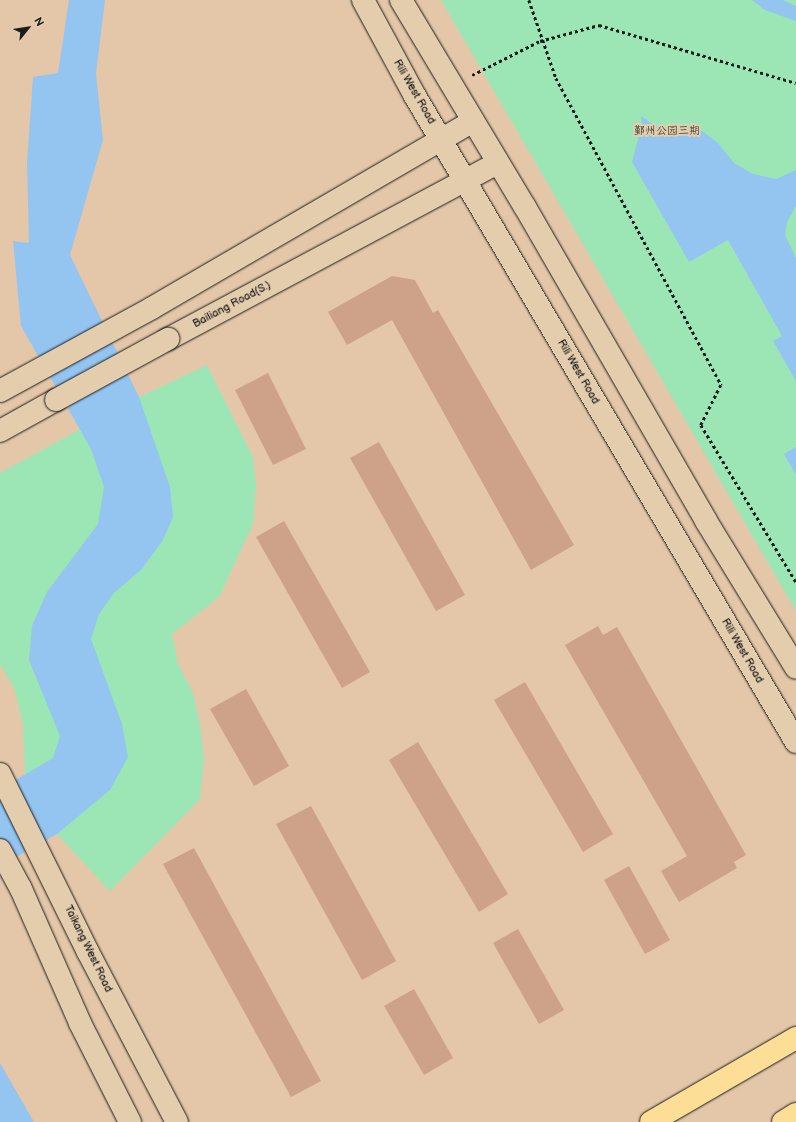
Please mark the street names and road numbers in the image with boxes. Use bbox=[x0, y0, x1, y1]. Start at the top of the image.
street label: Rili West Road bbox=[390, 57, 438, 127]
street label: Bailiang Road(S.) bbox=[191, 279, 273, 331]
street label: Rili West Road bbox=[554, 337, 602, 407]
street label: Rili West Road bbox=[718, 616, 766, 686]
street label: Taikang West Road bbox=[61, 903, 115, 995]

